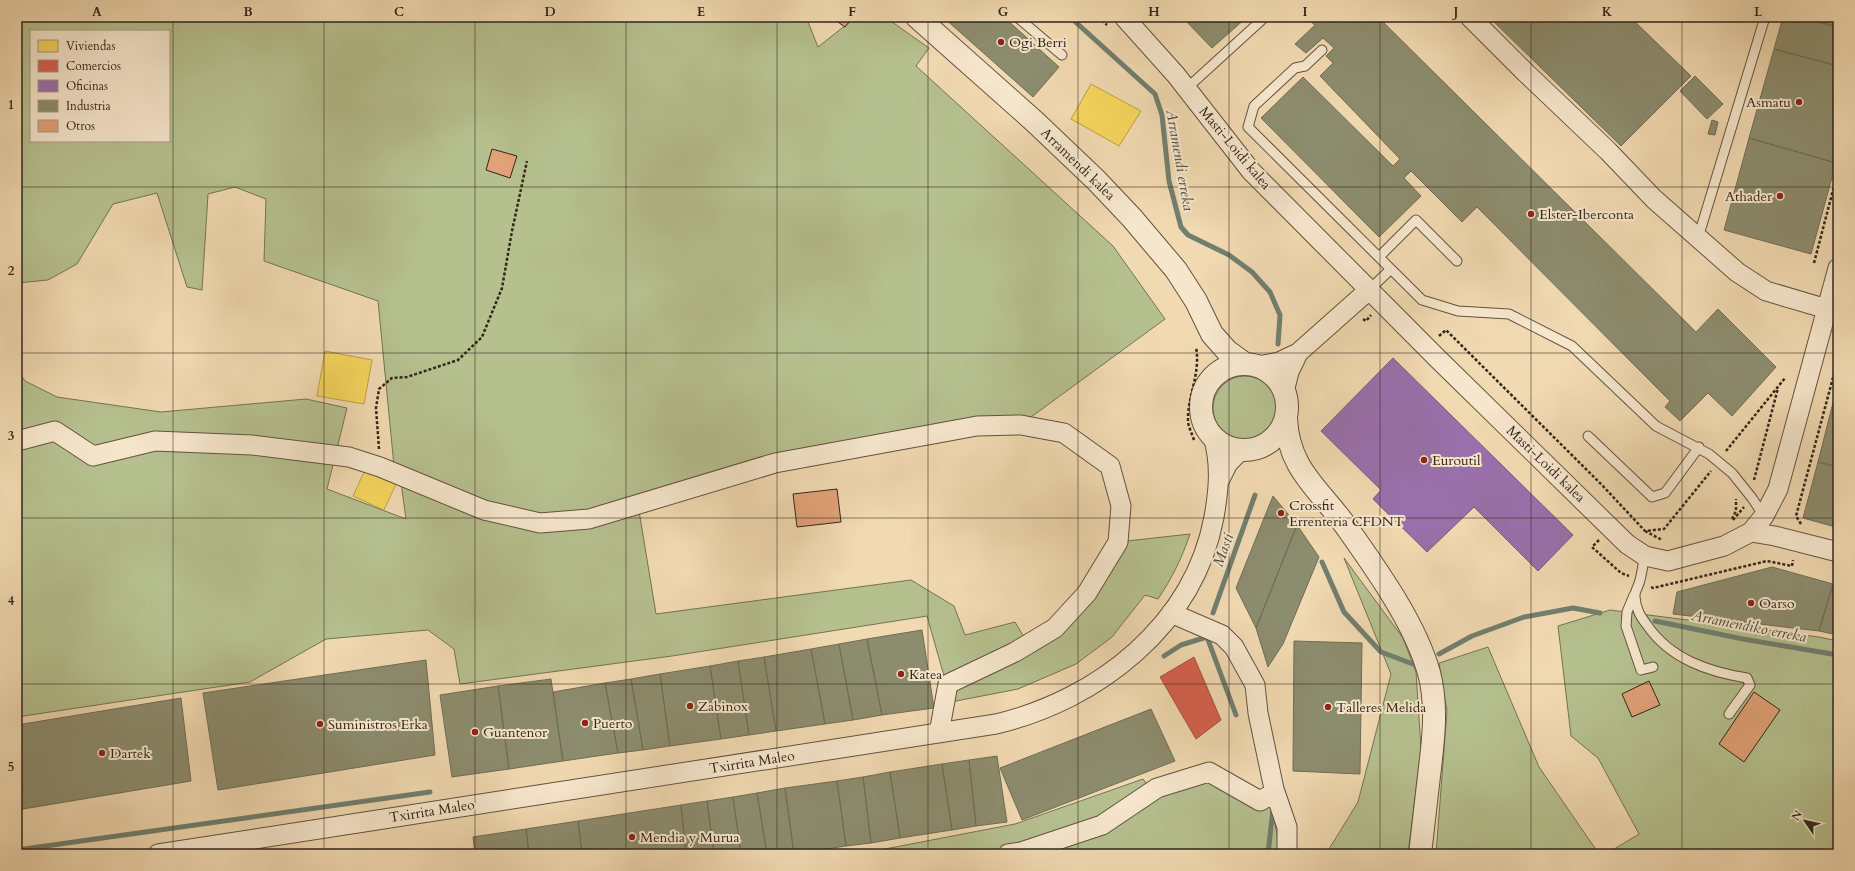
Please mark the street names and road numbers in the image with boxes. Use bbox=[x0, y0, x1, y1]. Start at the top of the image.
street label: Masti-Loidi kalea bbox=[1195, 102, 1275, 194]
street label: Arramendi kalea bbox=[1036, 123, 1120, 205]
street label: Masti-Loidi kalea bbox=[1502, 421, 1590, 507]
street label: Txirrita Maleo bbox=[708, 746, 797, 778]
street label: Txirrita Maleo bbox=[388, 795, 477, 827]

